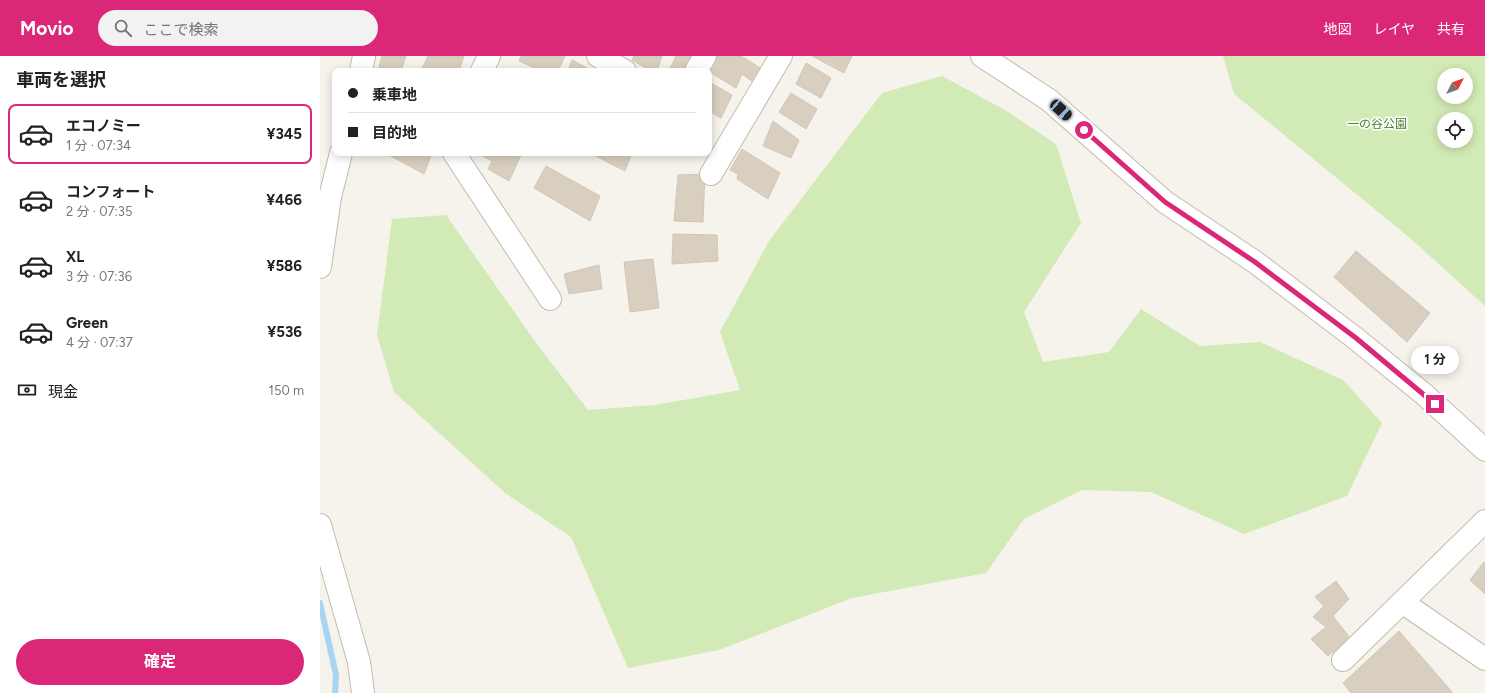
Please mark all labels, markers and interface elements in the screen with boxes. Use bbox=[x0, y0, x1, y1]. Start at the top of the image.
search box bbox=[98, 10, 378, 46]
text: Movio bbox=[20, 17, 74, 40]
icon: search bbox=[112, 17, 134, 39]
text: ここで検索 bbox=[144, 21, 219, 39]
text: 地図 bbox=[1323, 21, 1351, 38]
text: レイヤ bbox=[1373, 21, 1415, 38]
text: 共有 bbox=[1437, 21, 1465, 38]
north arrow bbox=[1437, 68, 1473, 104]
map controls bbox=[1437, 68, 1473, 148]
text: 車両を選択 bbox=[16, 69, 106, 91]
text: 乗車地 bbox=[372, 86, 417, 104]
car bbox=[1048, 98, 1074, 122]
button: locate bbox=[1437, 112, 1473, 148]
icon: car bbox=[18, 116, 54, 152]
text: エコノミー bbox=[66, 117, 141, 135]
park label: 一の谷公園 bbox=[1347, 117, 1407, 131]
route start bbox=[1075, 121, 1093, 139]
text: 目的地 bbox=[372, 124, 417, 142]
text: ¥345 bbox=[267, 125, 302, 143]
text: 1 分 · 07:34 bbox=[66, 138, 131, 153]
icon: car bbox=[18, 182, 54, 218]
text: コンフォート bbox=[66, 183, 156, 201]
text: ¥466 bbox=[266, 191, 302, 209]
text: 2 分 · 07:35 bbox=[66, 204, 132, 219]
icon: car bbox=[18, 248, 54, 284]
text: XL bbox=[66, 248, 84, 266]
text: ¥586 bbox=[266, 257, 302, 275]
text: 3 分 · 07:36 bbox=[66, 269, 132, 284]
icon: car bbox=[18, 314, 54, 350]
text: Green bbox=[66, 314, 108, 332]
text: ¥536 bbox=[267, 323, 302, 341]
text: 4 分 · 07:37 bbox=[66, 335, 133, 350]
callout: 1 分 bbox=[1411, 346, 1459, 374]
text: 1 分 bbox=[1424, 352, 1446, 367]
icon: cash bbox=[16, 379, 38, 401]
text: 現金 bbox=[48, 383, 78, 401]
text: 150 m bbox=[269, 383, 304, 398]
route end bbox=[1426, 395, 1444, 413]
button: 確定 bbox=[16, 639, 304, 685]

